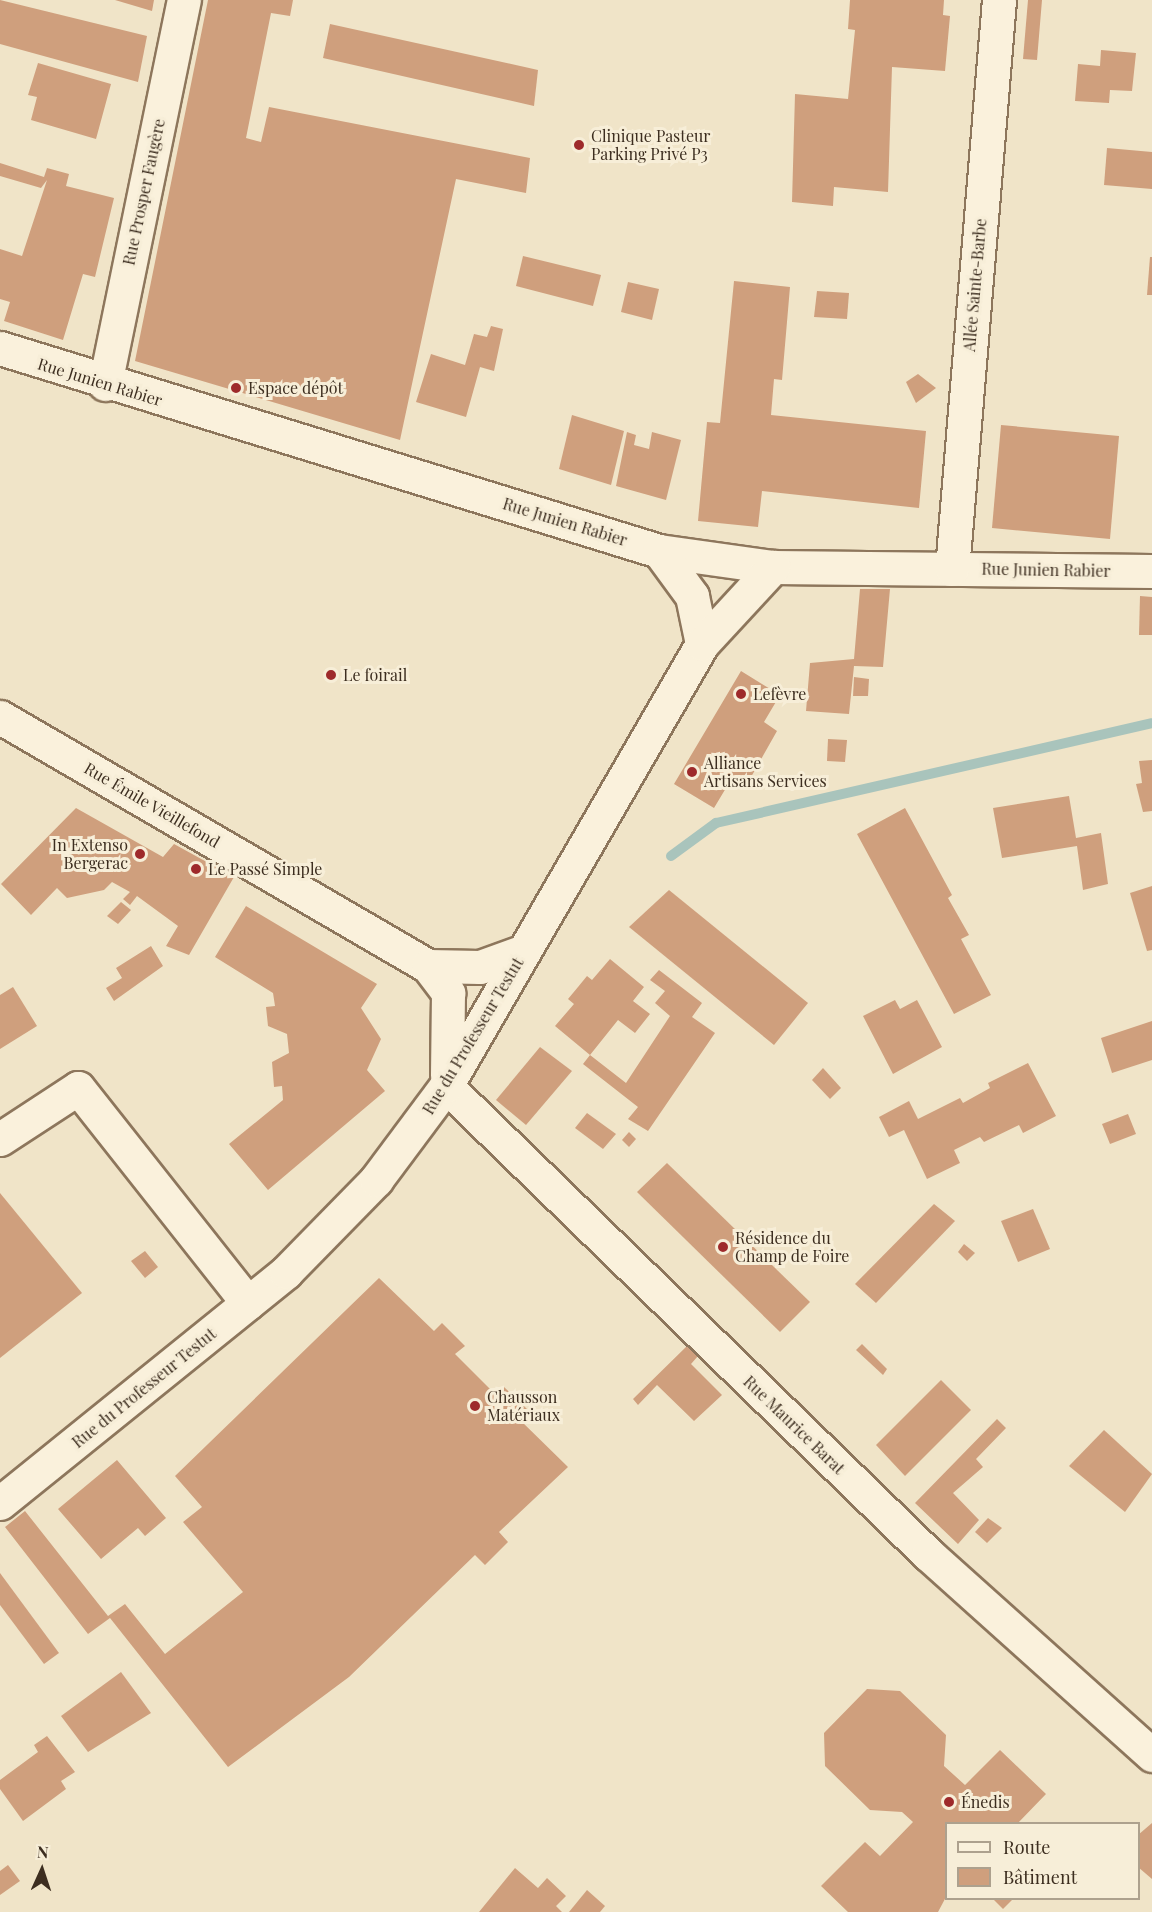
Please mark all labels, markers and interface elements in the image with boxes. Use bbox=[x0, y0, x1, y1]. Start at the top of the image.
street label: Rue Prosper Faugère bbox=[119, 117, 169, 267]
place label: Clinique Pasteur Parking Privé P3 bbox=[591, 126, 710, 164]
marker: Clinique Pasteur Parking Privé P3 bbox=[572, 138, 586, 152]
street label: Allée Sainte-Barbe bbox=[960, 218, 990, 352]
street label: Rue Junien Rabier bbox=[35, 354, 165, 410]
place label: Espace dépôt bbox=[248, 378, 343, 398]
marker: Espace dépôt bbox=[229, 381, 243, 395]
street label: Rue Junien Rabier bbox=[500, 494, 630, 550]
street label: Rue Junien Rabier bbox=[981, 559, 1111, 581]
place label: Le foirail bbox=[343, 665, 407, 685]
marker: Le foirail bbox=[324, 668, 338, 682]
place label: Lefèvre bbox=[753, 684, 806, 704]
marker: Lefèvre bbox=[734, 687, 748, 701]
place label: Alliance Artisans Services bbox=[704, 753, 827, 791]
street label: Rue Émile Vieillefond bbox=[81, 758, 223, 852]
marker: Alliance Artisans Services bbox=[685, 765, 699, 779]
place label: In Extenso Bergerac bbox=[52, 835, 128, 873]
marker: In Extenso Bergerac bbox=[133, 847, 147, 861]
place label: Le Passé Simple bbox=[208, 859, 322, 879]
marker: Le Passé Simple bbox=[189, 862, 203, 876]
street label: Rue du Professeur Testut bbox=[418, 954, 528, 1118]
place label: Résidence du Champ de Foire bbox=[735, 1228, 849, 1266]
marker: Résidence du Champ de Foire bbox=[716, 1240, 730, 1254]
street label: Rue du Professeur Testut bbox=[68, 1324, 220, 1452]
street label: Rue Maurice Barat bbox=[739, 1372, 849, 1478]
place label: Chausson Matériaux bbox=[487, 1387, 560, 1425]
marker: Chausson Matériaux bbox=[468, 1399, 482, 1413]
place label: Énedis bbox=[961, 1792, 1010, 1812]
marker: Énedis bbox=[942, 1795, 956, 1809]
legend bbox=[945, 1822, 1140, 1900]
text: Route bbox=[1003, 1835, 1050, 1859]
north arrow bbox=[12, 1840, 72, 1900]
text: N bbox=[37, 1841, 49, 1862]
text: Bâtiment bbox=[1003, 1865, 1077, 1889]

